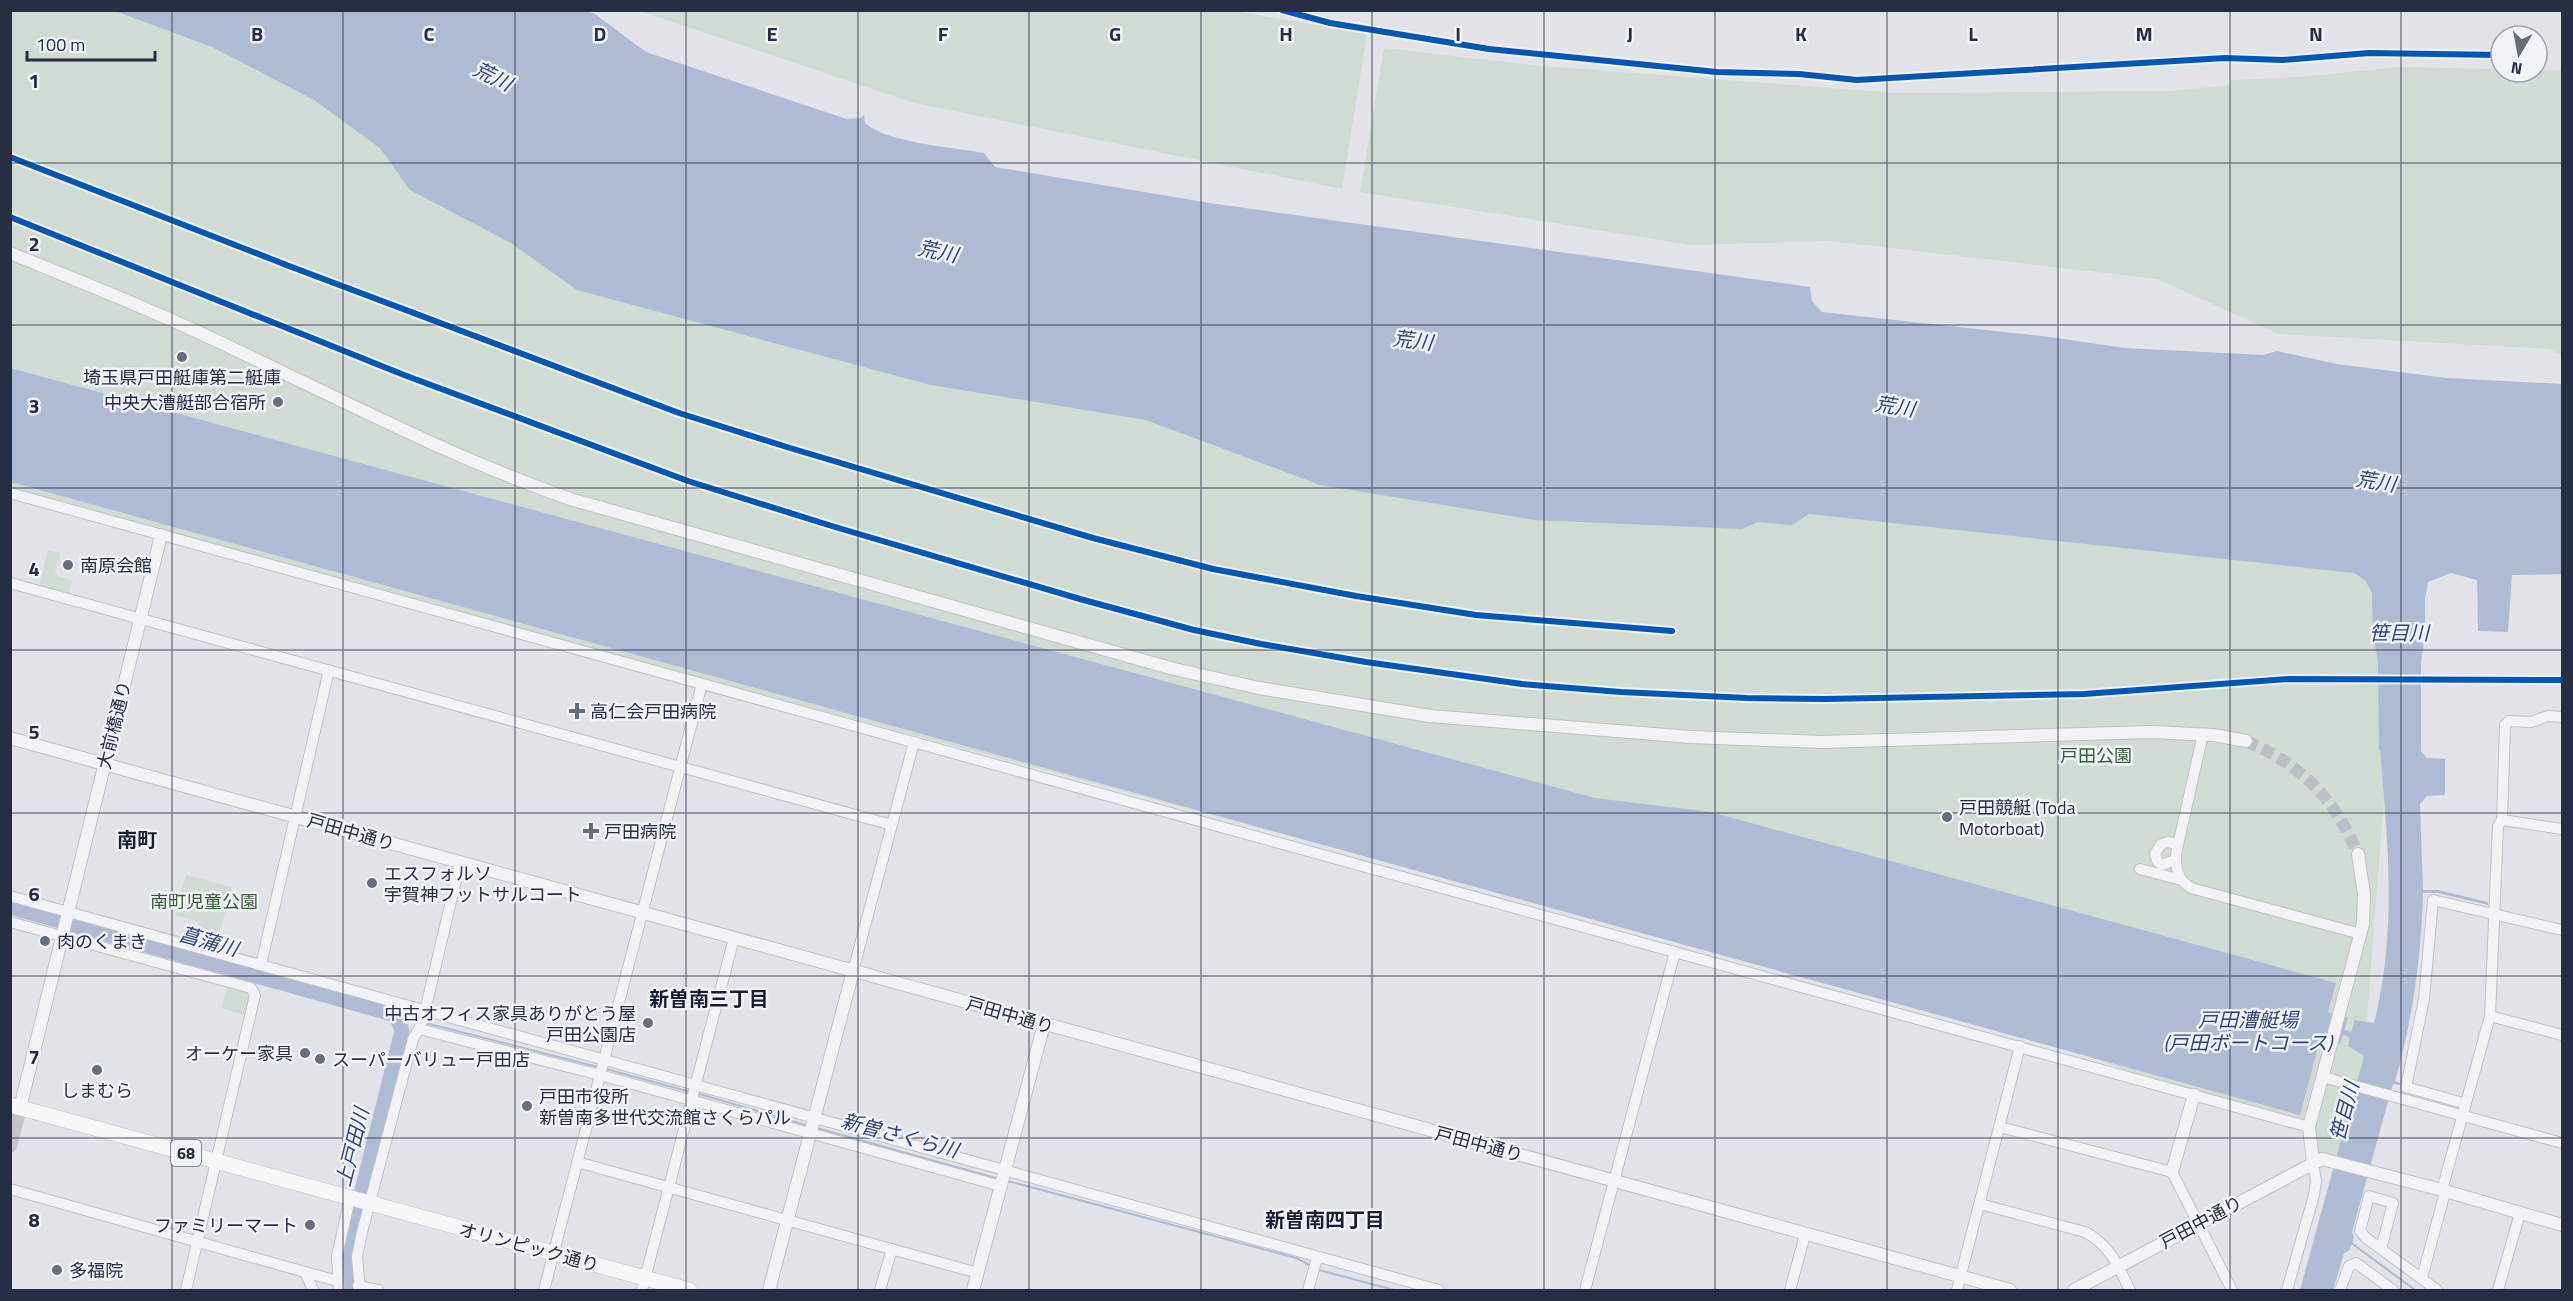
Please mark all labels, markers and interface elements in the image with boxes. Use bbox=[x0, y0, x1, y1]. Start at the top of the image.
text: B bbox=[251, 18, 263, 49]
text: C bbox=[424, 18, 435, 49]
text: D bbox=[594, 18, 606, 49]
text: E bbox=[766, 18, 778, 49]
text: F bbox=[938, 18, 949, 49]
text: G bbox=[1109, 18, 1121, 49]
text: H bbox=[1279, 18, 1293, 49]
text: I bbox=[1455, 18, 1461, 49]
text: J bbox=[1627, 18, 1633, 49]
text: K bbox=[1795, 18, 1807, 49]
text: L bbox=[1968, 18, 1978, 49]
text: M bbox=[2135, 18, 2153, 49]
text: N bbox=[2309, 18, 2323, 49]
scale bar bbox=[27, 24, 154, 62]
north arrow bbox=[2489, 24, 2549, 84]
text: 100 m bbox=[36, 31, 85, 58]
water label: 荒川 bbox=[468, 53, 520, 100]
text: N bbox=[2509, 56, 2524, 82]
text: 1 bbox=[28, 65, 40, 96]
text: 2 bbox=[28, 228, 40, 259]
water label: 荒川 bbox=[915, 232, 963, 271]
water label: 荒川 bbox=[1391, 322, 1437, 358]
marker: 埼玉県戸田艇庫第二艇庫 bbox=[175, 350, 189, 364]
place label: 埼玉県戸田艇庫第二艇庫 bbox=[83, 364, 281, 391]
water label: 荒川 bbox=[1873, 388, 1919, 425]
place label: 中央大漕艇部合宿所 bbox=[104, 389, 266, 416]
text: 3 bbox=[28, 390, 40, 421]
marker: 中央大漕艇部合宿所 bbox=[271, 395, 285, 409]
water label: 荒川 bbox=[2354, 463, 2400, 500]
place label: 南原会館 bbox=[80, 552, 152, 579]
text: 4 bbox=[28, 553, 40, 584]
marker: 南原会館 bbox=[61, 558, 75, 572]
water label: 笹目川 bbox=[2369, 617, 2431, 648]
street label: 大前橋通り bbox=[90, 678, 138, 772]
place label: 高仁会戸田病院 bbox=[590, 698, 716, 725]
marker: 高仁会戸田病院 bbox=[568, 702, 586, 720]
text: 5 bbox=[28, 716, 40, 747]
park label: 戸田公園 bbox=[2060, 742, 2132, 769]
place label: 戸田競艇 (Toda Motorboat) bbox=[1959, 794, 2076, 842]
street label: 戸田中通り bbox=[304, 807, 398, 857]
marker: 戸田競艇 (Toda Motorboat) bbox=[1940, 810, 1954, 824]
place label: 戸田病院 bbox=[604, 818, 676, 845]
marker: 戸田病院 bbox=[582, 822, 600, 840]
district label: 南町 bbox=[117, 824, 157, 855]
place label: エスフォルソ 宇賀神フットサルコート bbox=[384, 860, 582, 908]
marker: エスフォルソ 宇賀神フットサルコート bbox=[365, 876, 379, 890]
text: 6 bbox=[28, 878, 40, 909]
park label: 南町児童公園 bbox=[150, 888, 258, 915]
water label: 菖蒲川 bbox=[176, 918, 244, 965]
place label: 肉のくまき bbox=[57, 928, 147, 955]
marker: 肉のくまき bbox=[38, 934, 52, 948]
district label: 新曽南三丁目 bbox=[649, 983, 769, 1014]
street label: 戸田中通り bbox=[963, 990, 1057, 1040]
place label: 中古オフィス家具ありがとう屋 戸田公園店 bbox=[384, 1000, 636, 1048]
water label: 戸田漕艇場 (戸田ボートコース) bbox=[2164, 1004, 2333, 1058]
marker: 中古オフィス家具ありがとう屋 戸田公園店 bbox=[641, 1016, 655, 1030]
place label: オーケー家具 bbox=[185, 1040, 293, 1067]
text: 7 bbox=[28, 1041, 40, 1072]
marker: オーケー家具 bbox=[298, 1046, 312, 1060]
place label: スーパーバリュー戸田店 bbox=[332, 1046, 530, 1073]
marker: スーパーバリュー戸田店 bbox=[313, 1052, 327, 1066]
marker: しまむら bbox=[90, 1063, 104, 1077]
water label: 笹目川 bbox=[2321, 1076, 2367, 1144]
place label: しまむら bbox=[61, 1077, 133, 1104]
place label: 戸田市役所 新曽南多世代交流館さくらパル bbox=[539, 1083, 791, 1131]
marker: 戸田市役所 新曽南多世代交流館さくらパル bbox=[520, 1099, 534, 1113]
water label: 上戸田川 bbox=[327, 1102, 377, 1190]
water label: 新曽さくら川 bbox=[838, 1104, 964, 1166]
street label: 戸田中通り bbox=[1432, 1119, 1526, 1169]
road number: 68 bbox=[171, 1140, 201, 1166]
street label: 戸田中通り bbox=[2155, 1189, 2247, 1255]
text: 8 bbox=[28, 1204, 40, 1235]
district label: 新曽南四丁目 bbox=[1265, 1204, 1385, 1235]
place label: ファミリーマート bbox=[154, 1212, 298, 1239]
street label: オリンピック通り bbox=[456, 1215, 602, 1279]
marker: ファミリーマート bbox=[303, 1218, 317, 1232]
place label: 多福院 bbox=[69, 1257, 123, 1284]
marker: 多福院 bbox=[50, 1263, 64, 1277]

